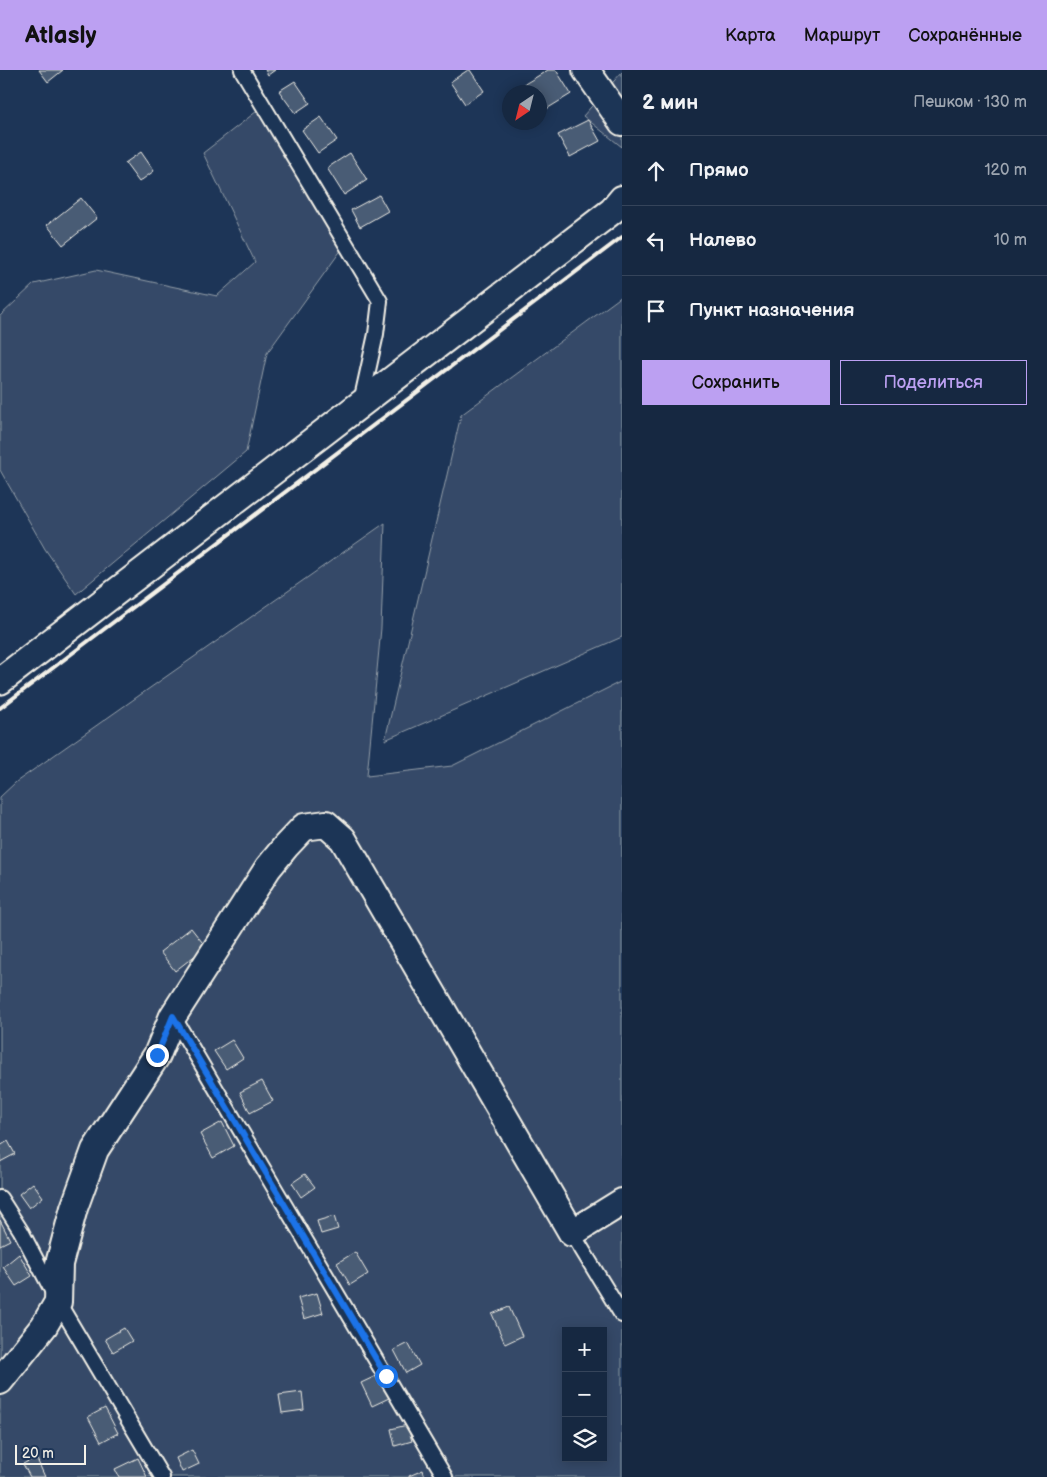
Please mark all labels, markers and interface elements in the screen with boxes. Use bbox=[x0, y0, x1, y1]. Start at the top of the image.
text: Atlasly bbox=[25, 21, 96, 50]
text: Карта bbox=[725, 25, 776, 46]
text: Маршрут bbox=[804, 25, 880, 46]
text: Сохранённые bbox=[908, 25, 1022, 46]
north arrow bbox=[502, 85, 547, 130]
text: 2 мин bbox=[642, 90, 698, 115]
text: Пешком · 130 m bbox=[913, 93, 1027, 112]
icon: ahead bbox=[642, 157, 670, 185]
text: Прямо bbox=[689, 159, 749, 182]
text: 120 m bbox=[984, 161, 1027, 180]
icon: left bbox=[642, 227, 670, 255]
text: Налево bbox=[689, 229, 756, 252]
text: 10 m bbox=[994, 231, 1027, 250]
icon: arrive bbox=[642, 297, 670, 325]
text: Пункт назначения bbox=[689, 299, 854, 322]
button: Сохранить bbox=[642, 360, 830, 405]
button: Поделиться bbox=[840, 360, 1027, 405]
route end bbox=[146, 1044, 169, 1067]
map controls bbox=[562, 1327, 607, 1462]
button: + bbox=[562, 1327, 607, 1372]
route start bbox=[375, 1365, 398, 1388]
button: − bbox=[562, 1372, 607, 1417]
button: layers bbox=[562, 1417, 607, 1462]
scale bar bbox=[15, 1442, 86, 1465]
text: 20 m bbox=[22, 1445, 54, 1462]

